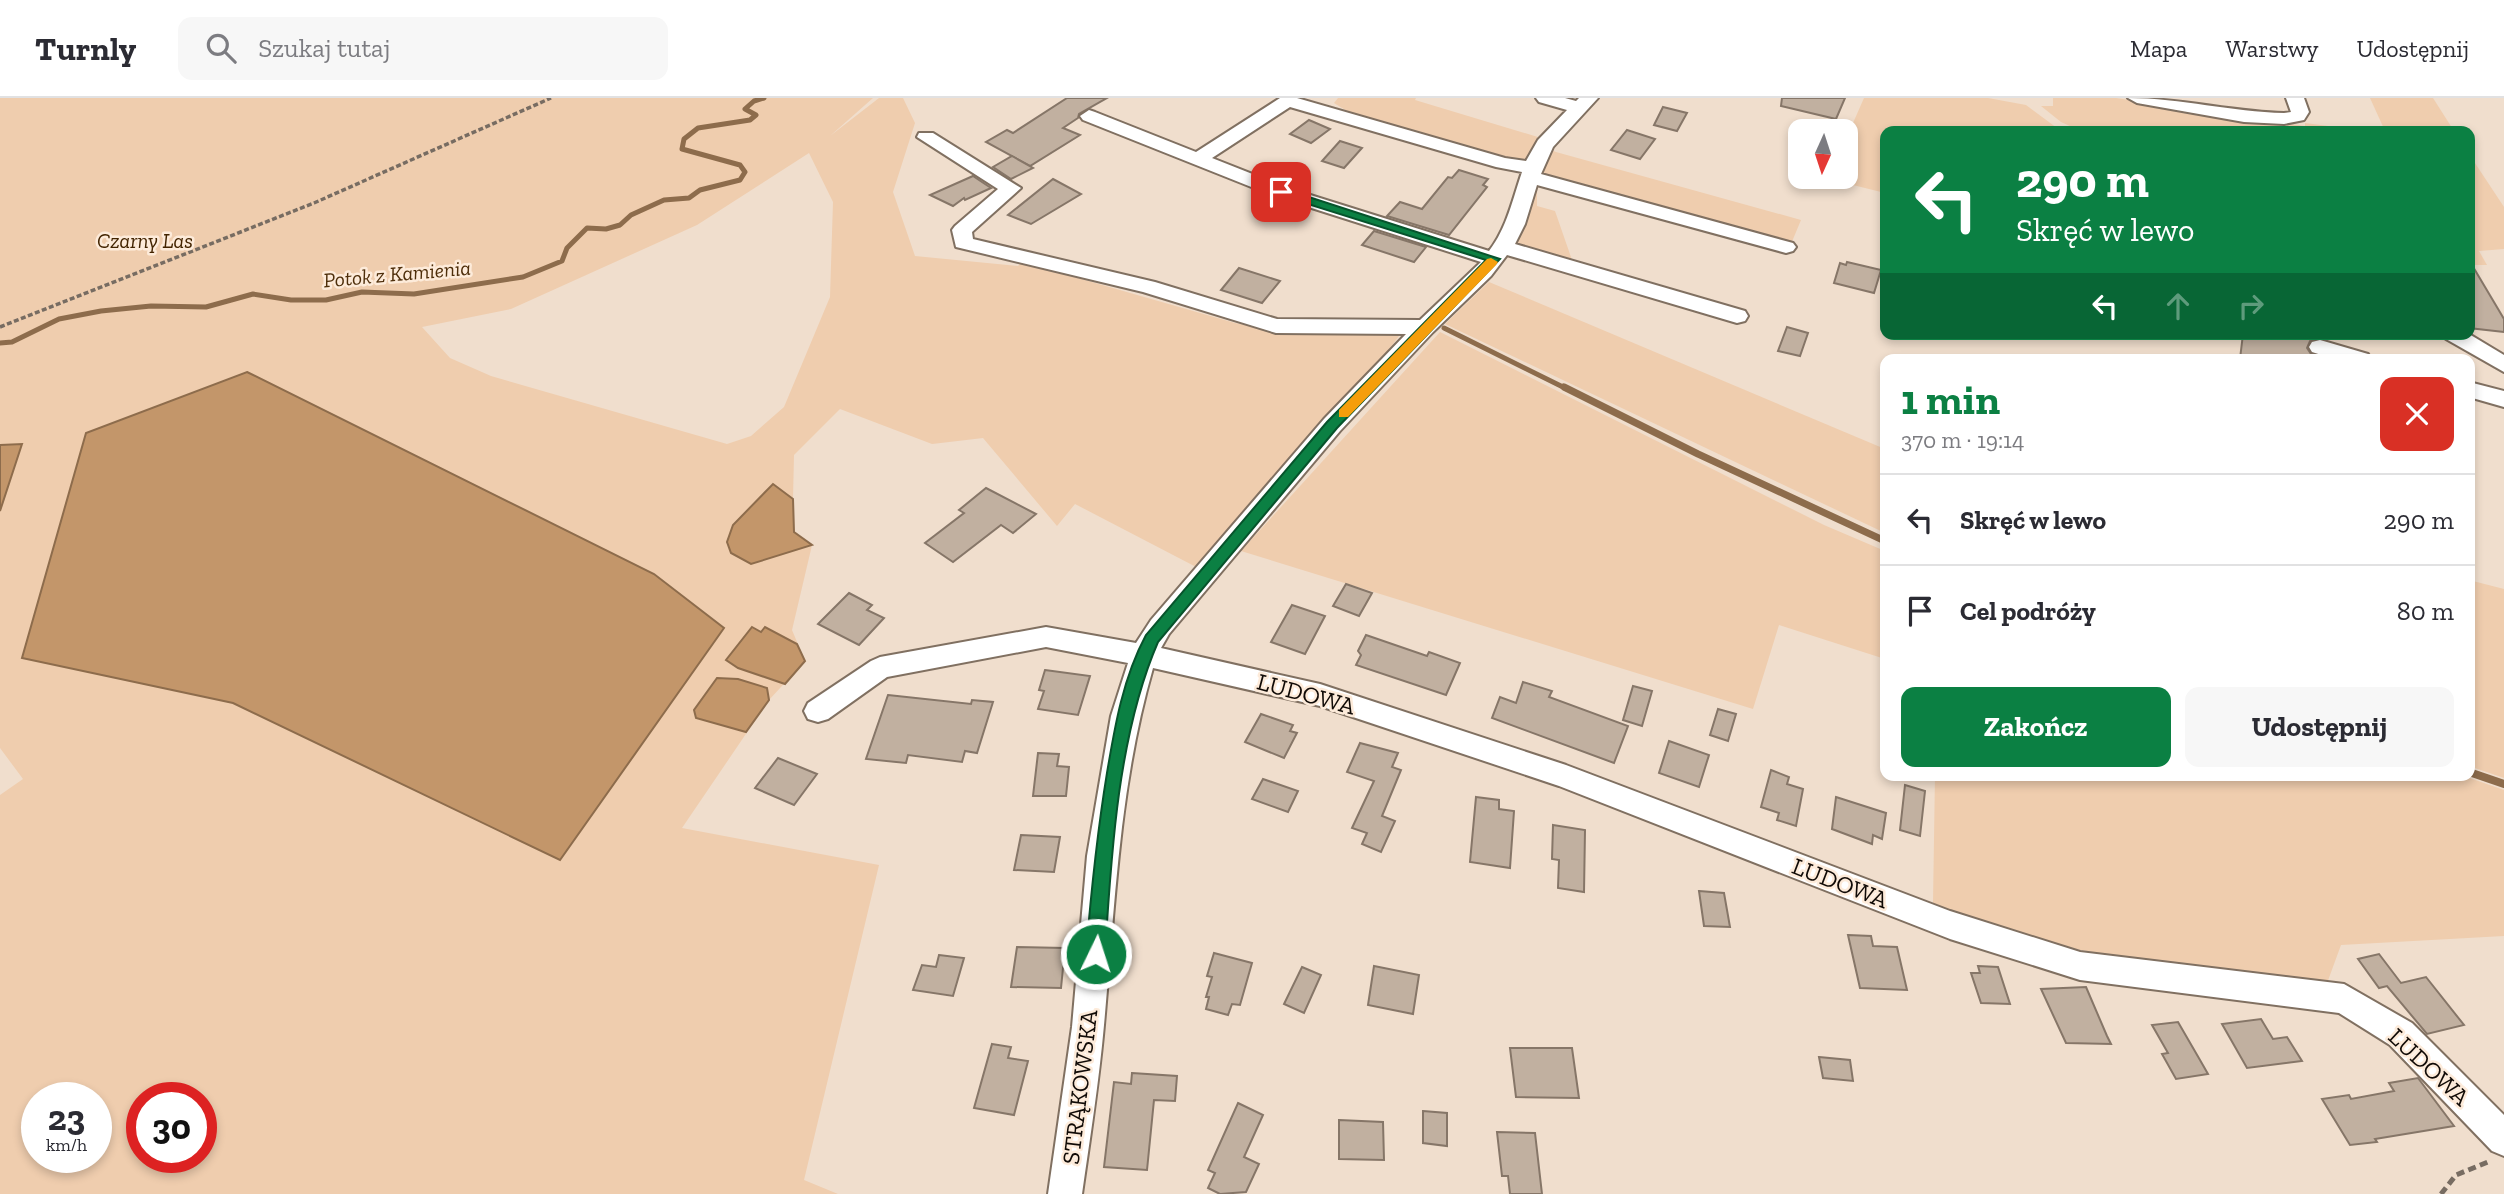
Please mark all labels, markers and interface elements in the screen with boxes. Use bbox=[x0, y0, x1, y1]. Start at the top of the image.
search box bbox=[178, 17, 668, 80]
text: Turnly bbox=[35, 29, 136, 68]
icon: search bbox=[202, 29, 240, 67]
text: Szukaj tutaj bbox=[258, 32, 390, 64]
text: Mapa bbox=[2130, 34, 2187, 63]
text: Warstwy bbox=[2225, 34, 2319, 63]
text: Udostępnij bbox=[2357, 34, 2469, 63]
north arrow bbox=[1788, 119, 1858, 189]
map controls bbox=[1788, 119, 1858, 189]
text: 290 m bbox=[2016, 151, 2149, 210]
icon: left bbox=[1901, 154, 1992, 245]
pin bbox=[1251, 162, 1311, 222]
icon: arrive bbox=[1262, 173, 1300, 211]
text: Skręć w lewo bbox=[2016, 211, 2194, 249]
park label: Czarny Las bbox=[97, 228, 193, 253]
water label: Potok z Kamienia bbox=[322, 255, 472, 292]
icon: left bbox=[2086, 287, 2124, 325]
icon: ahead bbox=[2159, 287, 2197, 325]
icon: right bbox=[2232, 287, 2270, 325]
text: 1 min bbox=[1901, 374, 2000, 425]
button: close bbox=[2380, 377, 2454, 451]
text: 370 m · 19:14 bbox=[1901, 426, 2024, 454]
icon: left bbox=[1901, 501, 1939, 539]
text: Skręć w lewo bbox=[1960, 504, 2106, 536]
text: 290 m bbox=[2383, 504, 2454, 536]
icon: arrive bbox=[1901, 592, 1939, 630]
text: Cel podróży bbox=[1960, 595, 2096, 627]
text: 80 m bbox=[2397, 595, 2454, 627]
street label: LUDOWA bbox=[1254, 667, 1359, 721]
button: Zakończ bbox=[1901, 687, 2171, 767]
button: Udostępnij bbox=[2185, 687, 2454, 767]
street label: LUDOWA bbox=[1788, 851, 1893, 914]
position arrow bbox=[1059, 917, 1133, 991]
street label: STRĄKOWSKA bbox=[1056, 1007, 1103, 1166]
street label: LUDOWA bbox=[2383, 1022, 2476, 1112]
speed limit sign: 30 bbox=[126, 1082, 217, 1173]
text: 23 bbox=[48, 1097, 85, 1139]
text: km/h bbox=[46, 1134, 87, 1156]

